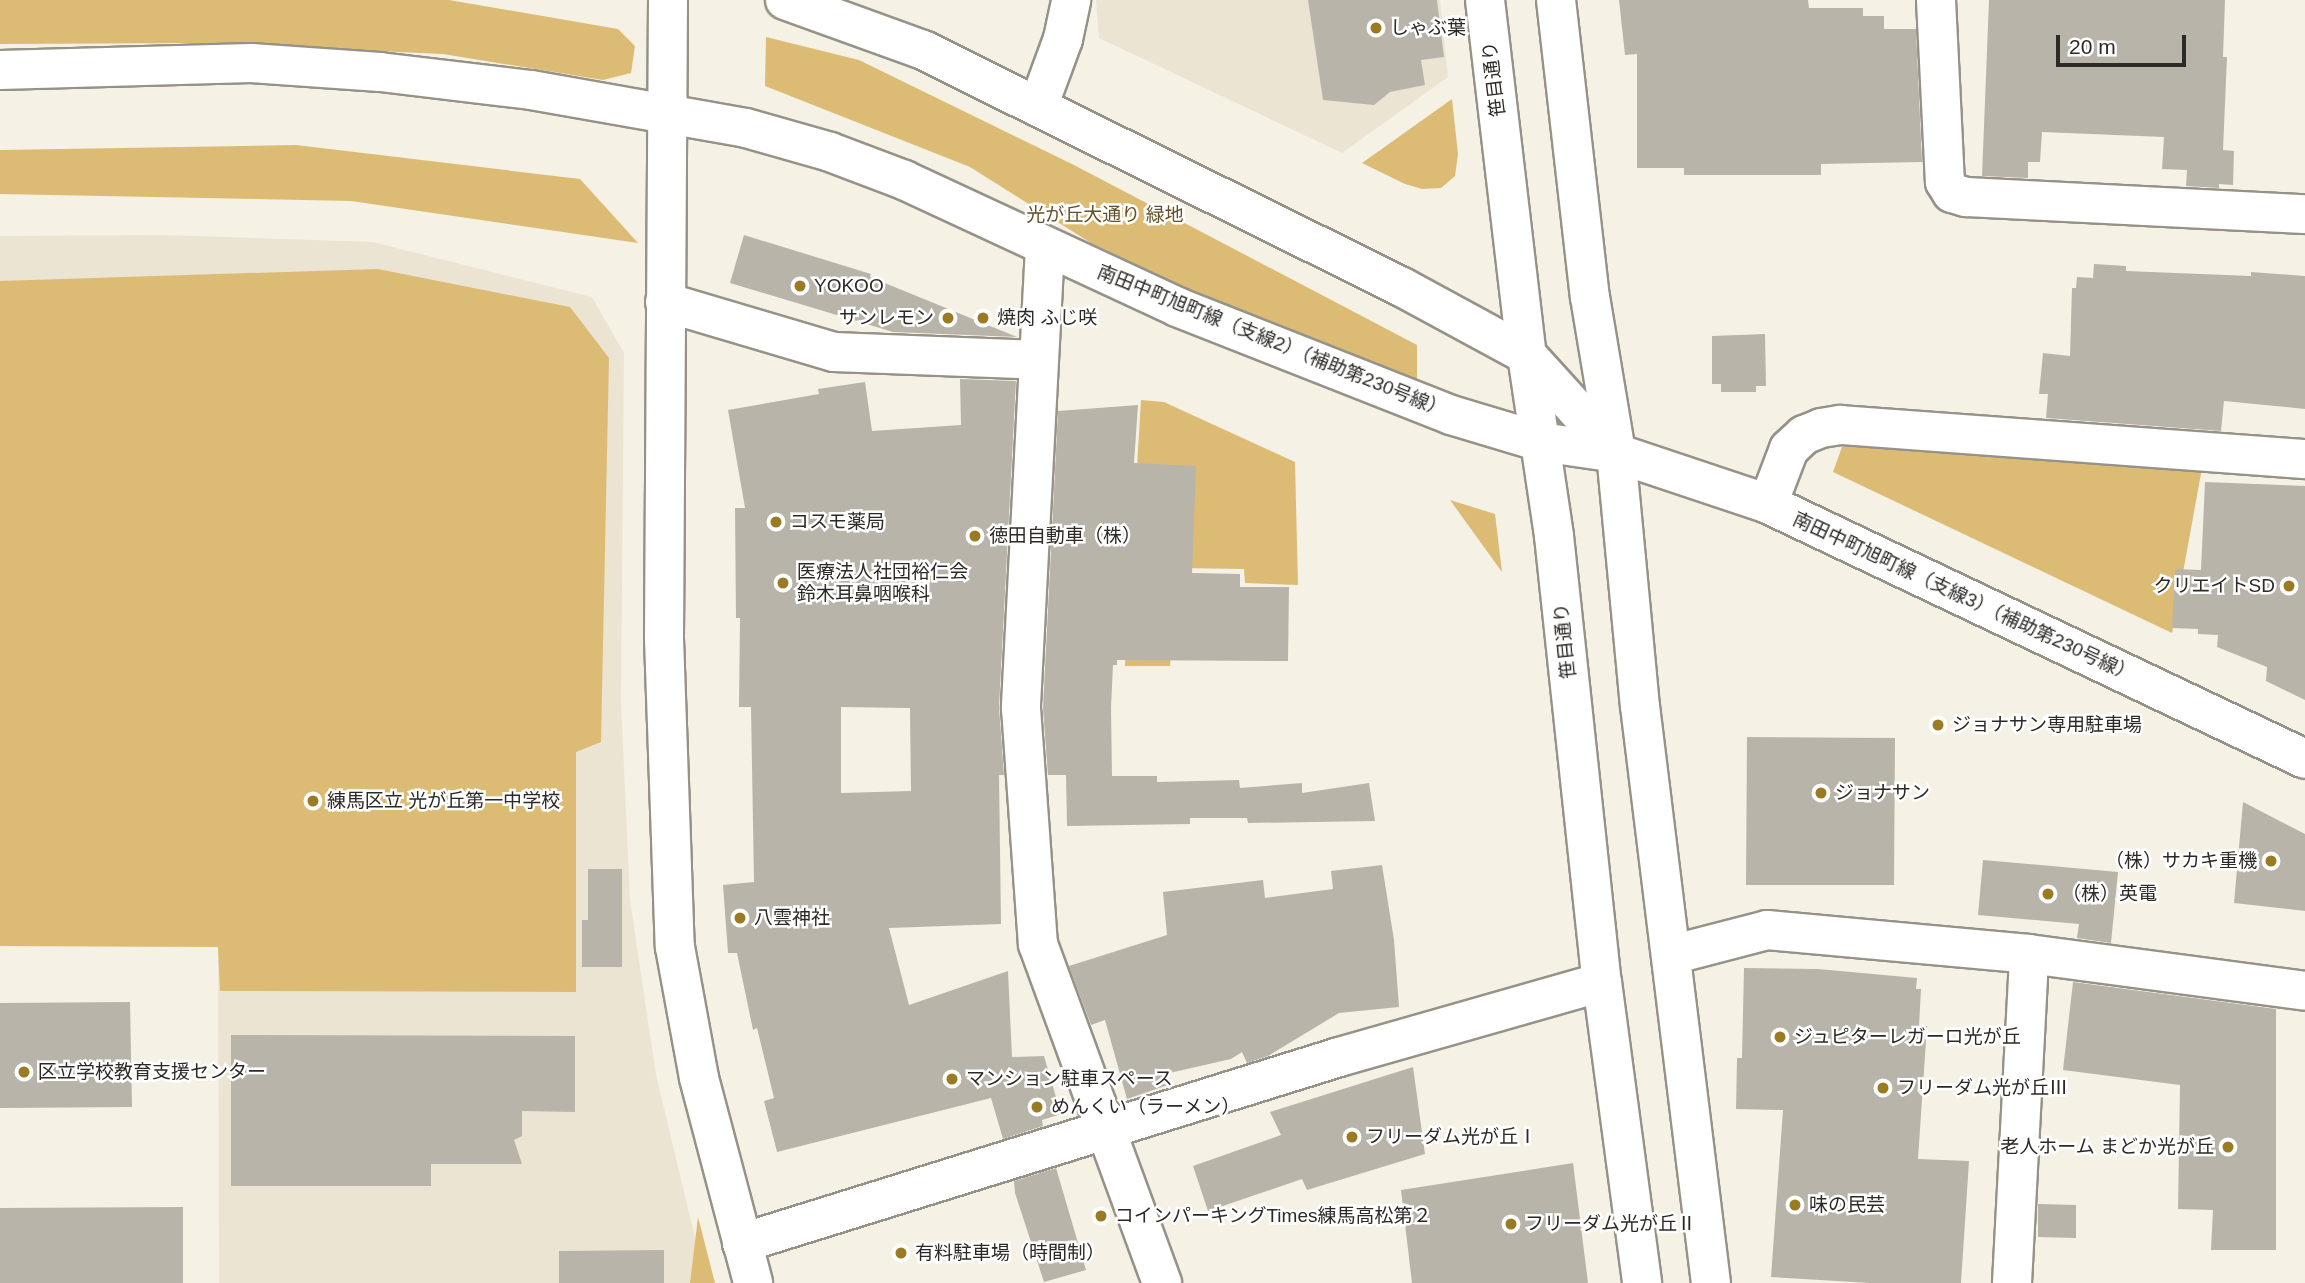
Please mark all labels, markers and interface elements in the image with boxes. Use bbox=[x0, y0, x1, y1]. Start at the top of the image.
place label: しゃぶ葉 bbox=[1390, 17, 1466, 39]
marker: しゃぶ葉 bbox=[1368, 20, 1384, 36]
scale bar bbox=[2060, 21, 2190, 65]
text: 20 m bbox=[2069, 35, 2116, 58]
street label: 笹目通り bbox=[1478, 40, 1510, 118]
park label: 光が丘大通り 緑地 bbox=[1026, 204, 1184, 226]
street label: 南田中町旭町線（支線2）（補助第230号線） bbox=[1094, 260, 1450, 422]
place label: YOKOO bbox=[814, 275, 884, 297]
marker: YOKOO bbox=[792, 278, 808, 294]
place label: サンレモン bbox=[839, 307, 934, 329]
place label: 焼肉 ふじ咲 bbox=[997, 307, 1097, 329]
marker: サンレモン bbox=[940, 310, 956, 326]
marker: 焼肉 ふじ咲 bbox=[975, 310, 991, 326]
street label: 南田中町旭町線（支線3）（補助第230号線） bbox=[1789, 507, 2139, 687]
place label: コスモ薬局 bbox=[790, 511, 885, 533]
marker: コスモ薬局 bbox=[768, 514, 784, 530]
place label: 徳田自動車（株） bbox=[989, 525, 1141, 547]
marker: 徳田自動車（株） bbox=[967, 528, 983, 544]
place label: 医療法人社団裕仁会 鈴木耳鼻咽喉科 bbox=[797, 561, 968, 605]
marker: 医療法人社団裕仁会 鈴木耳鼻咽喉科 bbox=[775, 575, 791, 591]
place label: クリエイトSD bbox=[2154, 575, 2275, 597]
marker: クリエイトSD bbox=[2281, 578, 2297, 594]
street label: 笹目通り bbox=[1550, 602, 1580, 680]
place label: ジョナサン専用駐車場 bbox=[1952, 714, 2142, 736]
marker: ジョナサン専用駐車場 bbox=[1930, 717, 1946, 733]
place label: ジョナサン bbox=[1835, 782, 1930, 804]
marker: ジョナサン bbox=[1813, 785, 1829, 801]
place label: 練馬区立 光が丘第一中学校 bbox=[327, 790, 560, 812]
marker: 練馬区立 光が丘第一中学校 bbox=[305, 793, 321, 809]
place label: （株）サカキ重機 bbox=[2105, 850, 2257, 872]
marker: （株）サカキ重機 bbox=[2263, 853, 2279, 869]
place label: （株）英電 bbox=[2062, 883, 2157, 905]
marker: （株）英電 bbox=[2040, 886, 2056, 902]
place label: 八雲神社 bbox=[754, 907, 830, 929]
marker: 八雲神社 bbox=[732, 910, 748, 926]
place label: ジュピターレガーロ光が丘 bbox=[1794, 1026, 2022, 1048]
marker: ジュピターレガーロ光が丘 bbox=[1772, 1029, 1788, 1045]
place label: 区立学校教育支援センター bbox=[38, 1061, 266, 1083]
marker: 区立学校教育支援センター bbox=[16, 1064, 32, 1080]
place label: マンション駐車スペース bbox=[966, 1068, 1175, 1090]
marker: マンション駐車スペース bbox=[944, 1071, 960, 1087]
place label: フリーダム光が丘Ⅲ bbox=[1897, 1077, 2068, 1099]
marker: フリーダム光が丘Ⅲ bbox=[1875, 1080, 1891, 1096]
place label: めんくい（ラーメン） bbox=[1051, 1096, 1241, 1118]
marker: めんくい（ラーメン） bbox=[1029, 1099, 1045, 1115]
place label: フリーダム光が丘Ⅰ bbox=[1366, 1126, 1537, 1148]
marker: フリーダム光が丘Ⅰ bbox=[1344, 1129, 1360, 1145]
place label: 老人ホーム まどか光が丘 bbox=[2000, 1136, 2214, 1158]
marker: 老人ホーム まどか光が丘 bbox=[2220, 1139, 2236, 1155]
place label: 味の民芸 bbox=[1809, 1194, 1885, 1216]
marker: 味の民芸 bbox=[1787, 1197, 1803, 1213]
place label: コインパーキングTimes練馬高松第２ bbox=[1115, 1205, 1432, 1227]
marker: コインパーキングTimes練馬高松第２ bbox=[1093, 1208, 1109, 1224]
place label: フリーダム光が丘Ⅱ bbox=[1525, 1213, 1696, 1235]
marker: フリーダム光が丘Ⅱ bbox=[1503, 1216, 1519, 1232]
place label: 有料駐車場（時間制） bbox=[915, 1242, 1105, 1264]
marker: 有料駐車場（時間制） bbox=[893, 1245, 909, 1261]

